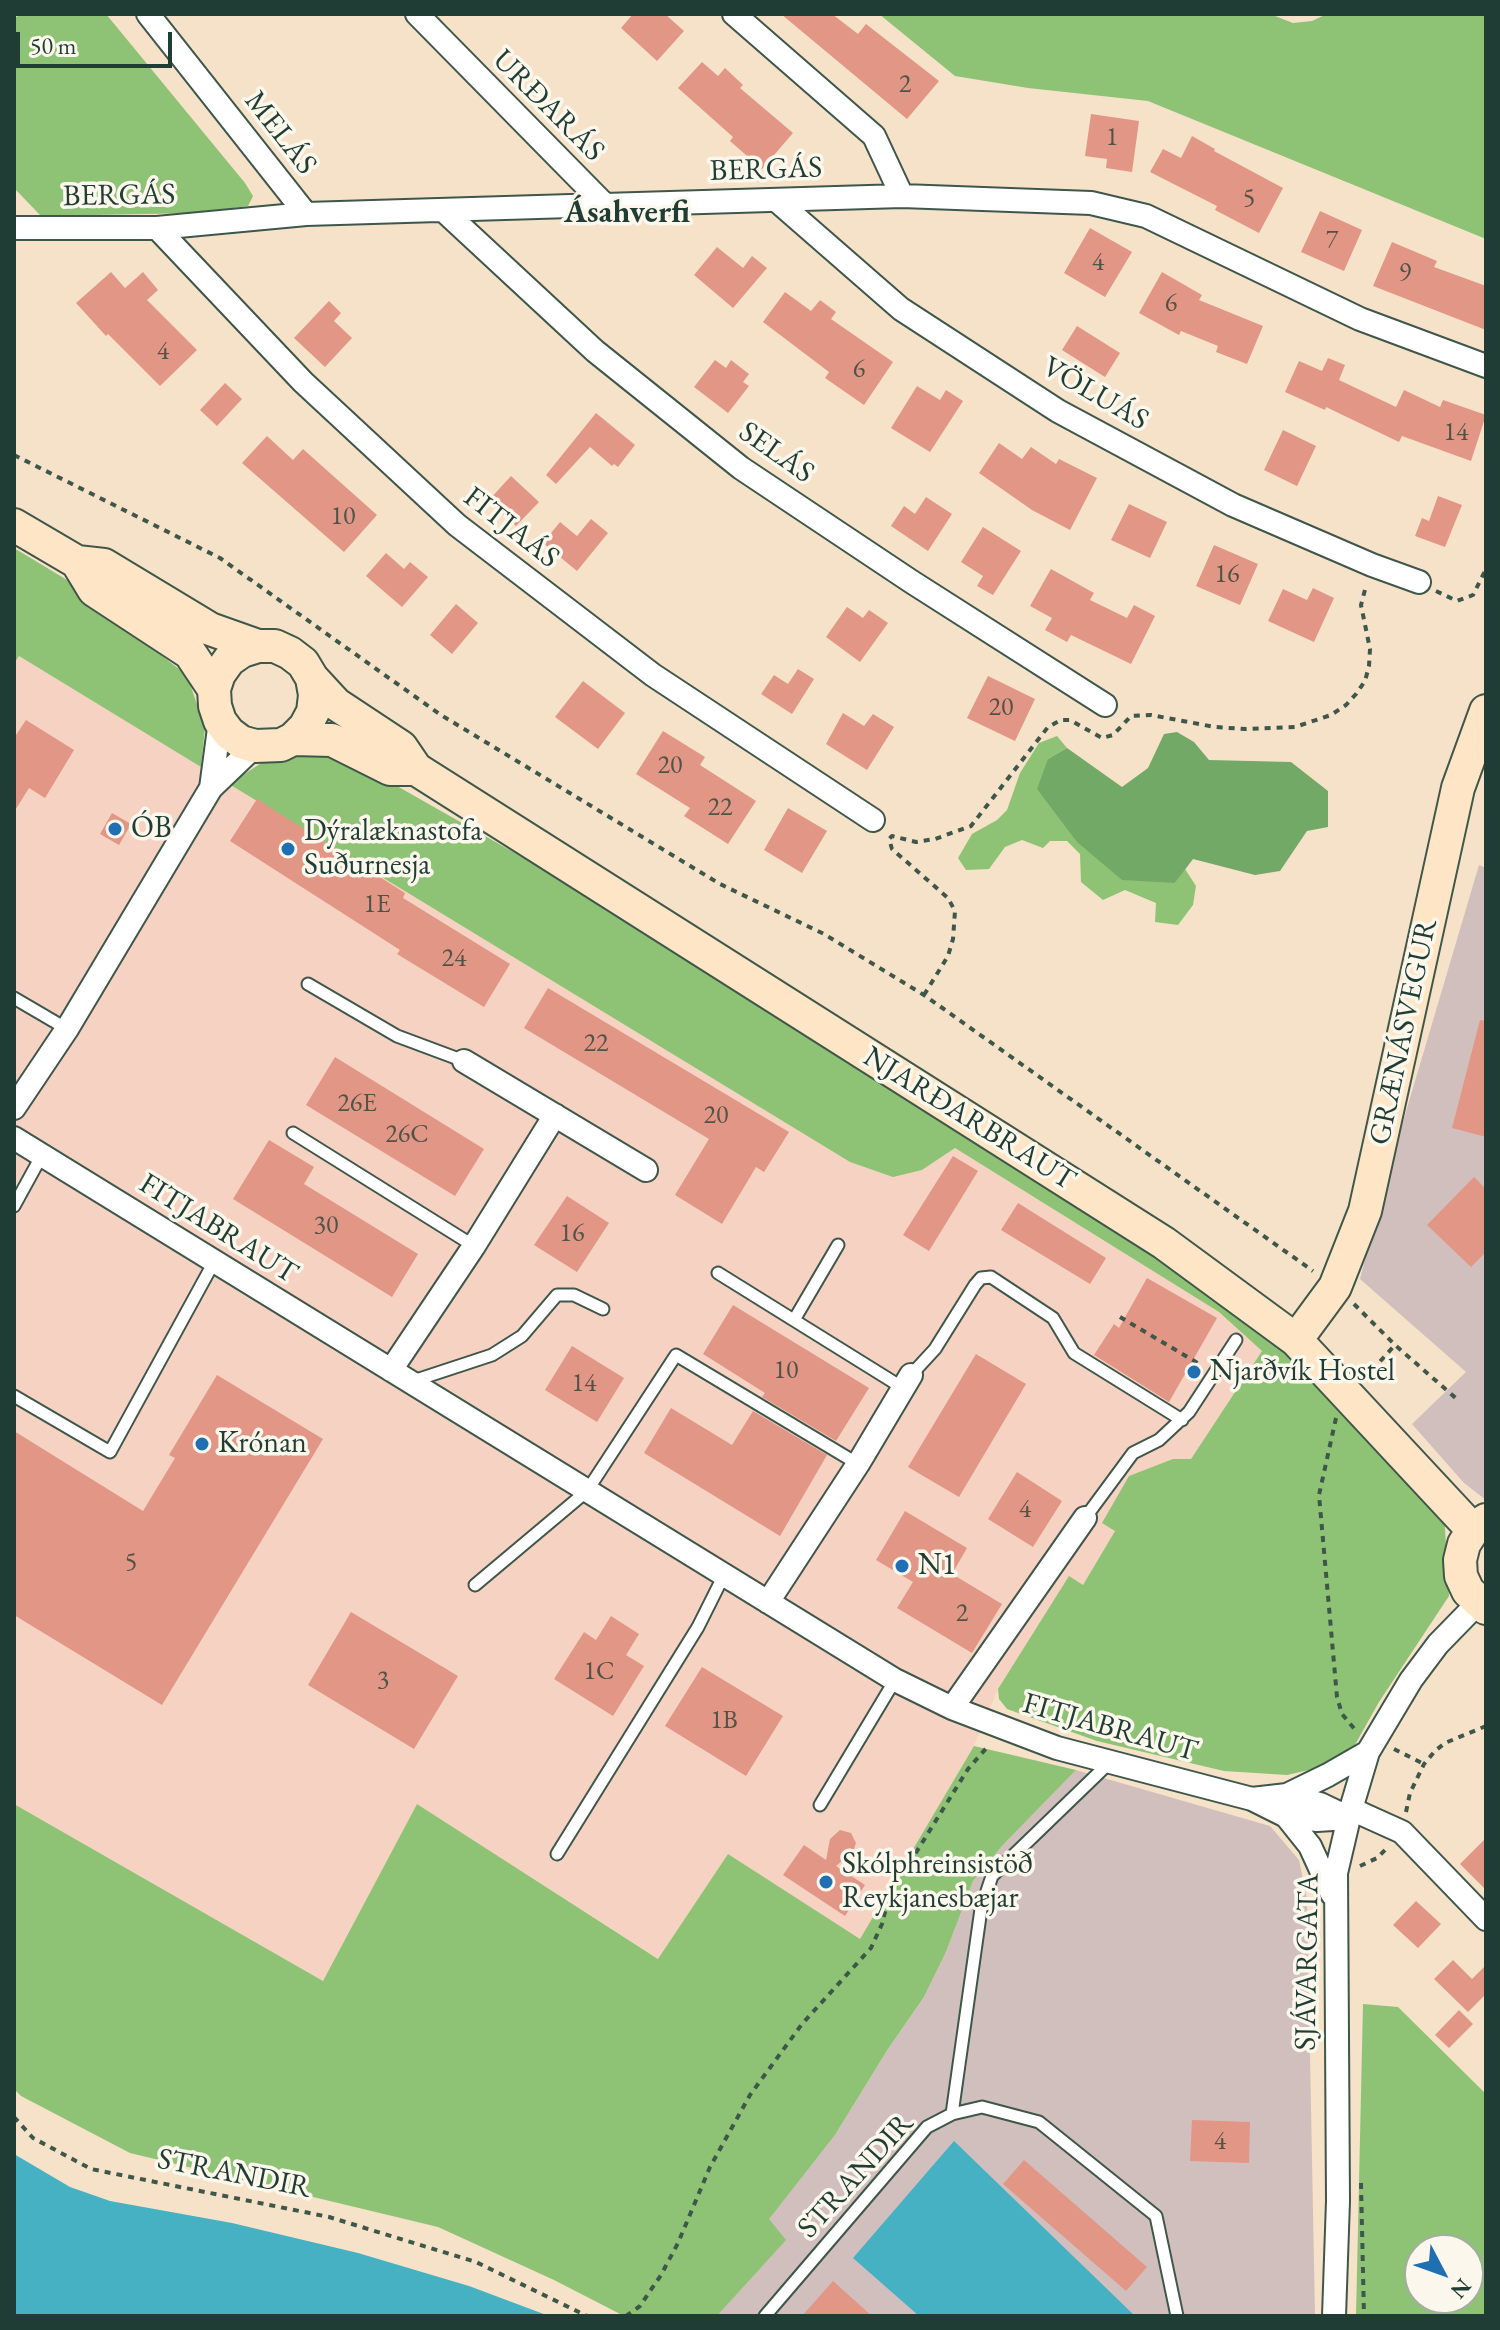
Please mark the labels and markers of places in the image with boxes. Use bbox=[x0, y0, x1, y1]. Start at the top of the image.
place label: ÓB bbox=[131, 811, 171, 847]
place label: Dýralæknastofa Suðurnesja bbox=[304, 814, 482, 884]
marker: ÓB bbox=[106, 820, 124, 838]
marker: Dýralæknastofa Suðurnesja bbox=[279, 840, 297, 858]
place label: Njarðvík Hostel bbox=[1210, 1354, 1395, 1390]
marker: Njarðvík Hostel bbox=[1185, 1363, 1203, 1381]
place label: Krónan bbox=[218, 1426, 307, 1462]
marker: Krónan bbox=[193, 1435, 211, 1453]
place label: N1 bbox=[918, 1548, 956, 1584]
marker: N1 bbox=[893, 1557, 911, 1575]
place label: Skólphreinsistöð Reykjanesbæjar bbox=[842, 1847, 1033, 1918]
marker: Skólphreinsistöð Reykjanesbæjar bbox=[817, 1873, 835, 1891]

